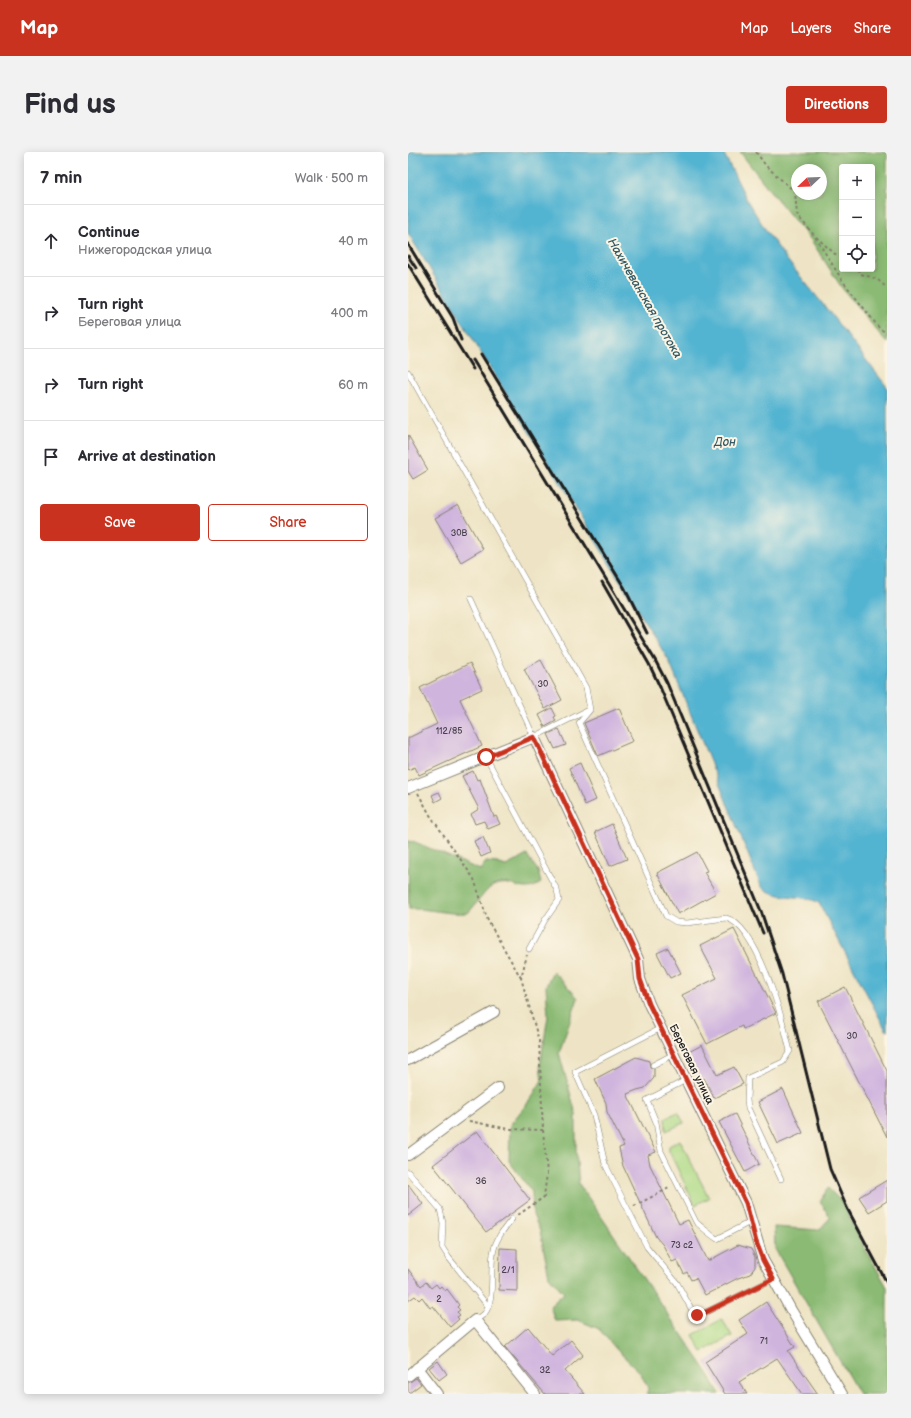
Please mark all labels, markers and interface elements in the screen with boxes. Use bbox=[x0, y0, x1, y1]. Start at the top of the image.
text: Map bbox=[20, 17, 58, 40]
text: Map bbox=[740, 20, 768, 37]
text: Layers bbox=[790, 20, 832, 37]
text: Share bbox=[854, 20, 891, 37]
button: Directions bbox=[786, 86, 887, 123]
text: Find us bbox=[24, 88, 116, 121]
north arrow bbox=[791, 164, 827, 200]
map controls bbox=[839, 164, 875, 272]
button: + bbox=[839, 164, 875, 200]
text: 7 min bbox=[40, 168, 82, 188]
text: Walk · 500 m bbox=[295, 170, 368, 186]
button: − bbox=[839, 200, 875, 236]
text: Continue bbox=[78, 223, 140, 242]
icon: ahead bbox=[40, 230, 62, 252]
text: 40 m bbox=[338, 233, 368, 249]
water label: Нахичеванская протока bbox=[604, 236, 685, 361]
button: locate bbox=[839, 236, 875, 272]
text: Нижегородская улица bbox=[78, 242, 212, 258]
text: Turn right bbox=[78, 295, 143, 314]
icon: right bbox=[40, 302, 62, 324]
text: 400 m bbox=[331, 305, 368, 321]
text: Береговая улица bbox=[78, 314, 182, 330]
icon: right bbox=[40, 374, 62, 396]
text: Turn right bbox=[78, 375, 143, 394]
text: 60 m bbox=[338, 377, 368, 393]
water label: Дон bbox=[713, 435, 736, 450]
icon: arrive bbox=[40, 446, 62, 468]
text: Arrive at destination bbox=[78, 447, 216, 466]
button: Save bbox=[40, 504, 200, 541]
button: Share bbox=[208, 504, 368, 541]
house number: 30В bbox=[451, 528, 468, 539]
house number: 30 bbox=[538, 679, 548, 690]
house number: 112/85 bbox=[436, 726, 462, 737]
route start bbox=[477, 748, 495, 766]
street label: Береговая улица bbox=[667, 1022, 717, 1107]
house number: 30 bbox=[847, 1031, 857, 1042]
house number: 36 bbox=[475, 1176, 487, 1187]
house number: 73 с2 bbox=[671, 1240, 694, 1251]
house number: 2/1 bbox=[502, 1265, 514, 1276]
house number: 2 bbox=[436, 1294, 442, 1305]
route end bbox=[688, 1306, 706, 1324]
house number: 71 bbox=[760, 1336, 768, 1347]
house number: 32 bbox=[540, 1365, 551, 1376]

